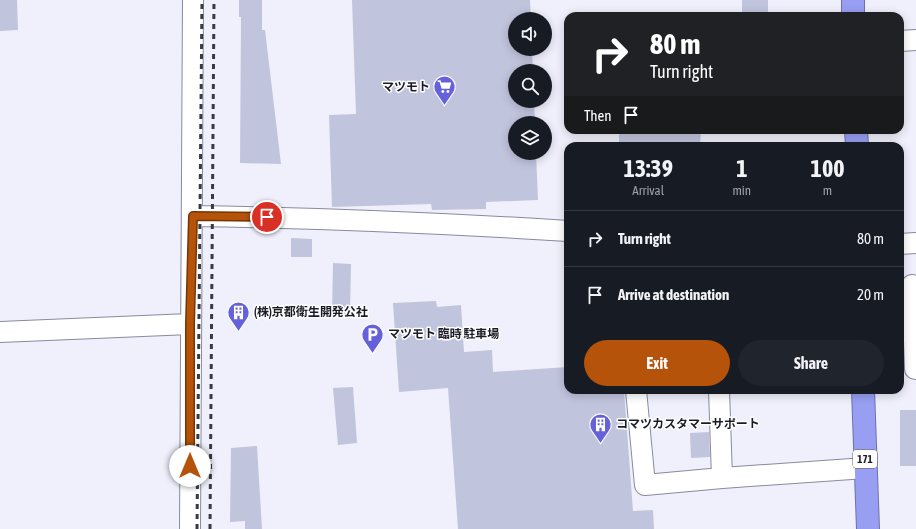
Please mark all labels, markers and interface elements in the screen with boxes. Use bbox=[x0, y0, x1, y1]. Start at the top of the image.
map controls bbox=[508, 12, 552, 160]
button: sound bbox=[508, 12, 552, 56]
icon: right bbox=[584, 28, 636, 80]
text: 80 m bbox=[650, 28, 700, 60]
text: Turn right bbox=[650, 61, 713, 82]
button: search bbox=[508, 64, 552, 108]
supermarket icon: マツモト bbox=[432, 74, 458, 107]
place label: マツモト bbox=[382, 80, 430, 94]
icon: arrive bbox=[620, 104, 642, 126]
text: Then bbox=[584, 107, 612, 124]
button: layers bbox=[508, 116, 552, 160]
text: 13:39 bbox=[624, 155, 673, 182]
text: 1 bbox=[736, 155, 747, 182]
text: 100 bbox=[811, 155, 844, 182]
text: Arrival bbox=[632, 183, 664, 198]
text: min bbox=[732, 183, 751, 198]
text: m bbox=[823, 183, 832, 198]
pin bbox=[250, 200, 284, 234]
icon: arrive bbox=[256, 206, 278, 228]
icon: right bbox=[584, 228, 606, 250]
text: Turn right bbox=[618, 230, 671, 247]
text: 80 m bbox=[857, 230, 884, 247]
icon: arrive bbox=[584, 284, 606, 306]
text: Arrive at destination bbox=[618, 286, 729, 303]
text: 20 m bbox=[857, 286, 884, 303]
building icon: (株)京都衛生開発公社 bbox=[226, 299, 252, 332]
place label: (株)京都衛生開発公社 bbox=[254, 305, 368, 319]
parking icon: マツモト 臨時 駐車場 bbox=[360, 321, 386, 354]
place label: マツモト 臨時 駐車場 bbox=[388, 327, 499, 341]
button: Exit bbox=[584, 340, 730, 386]
button: Share bbox=[738, 340, 884, 386]
building icon: コマツカスタマーサポート bbox=[588, 411, 614, 444]
place label: コマツカスタマーサポート bbox=[616, 417, 760, 431]
position arrow bbox=[169, 445, 211, 487]
road number: 171 bbox=[853, 450, 877, 468]

